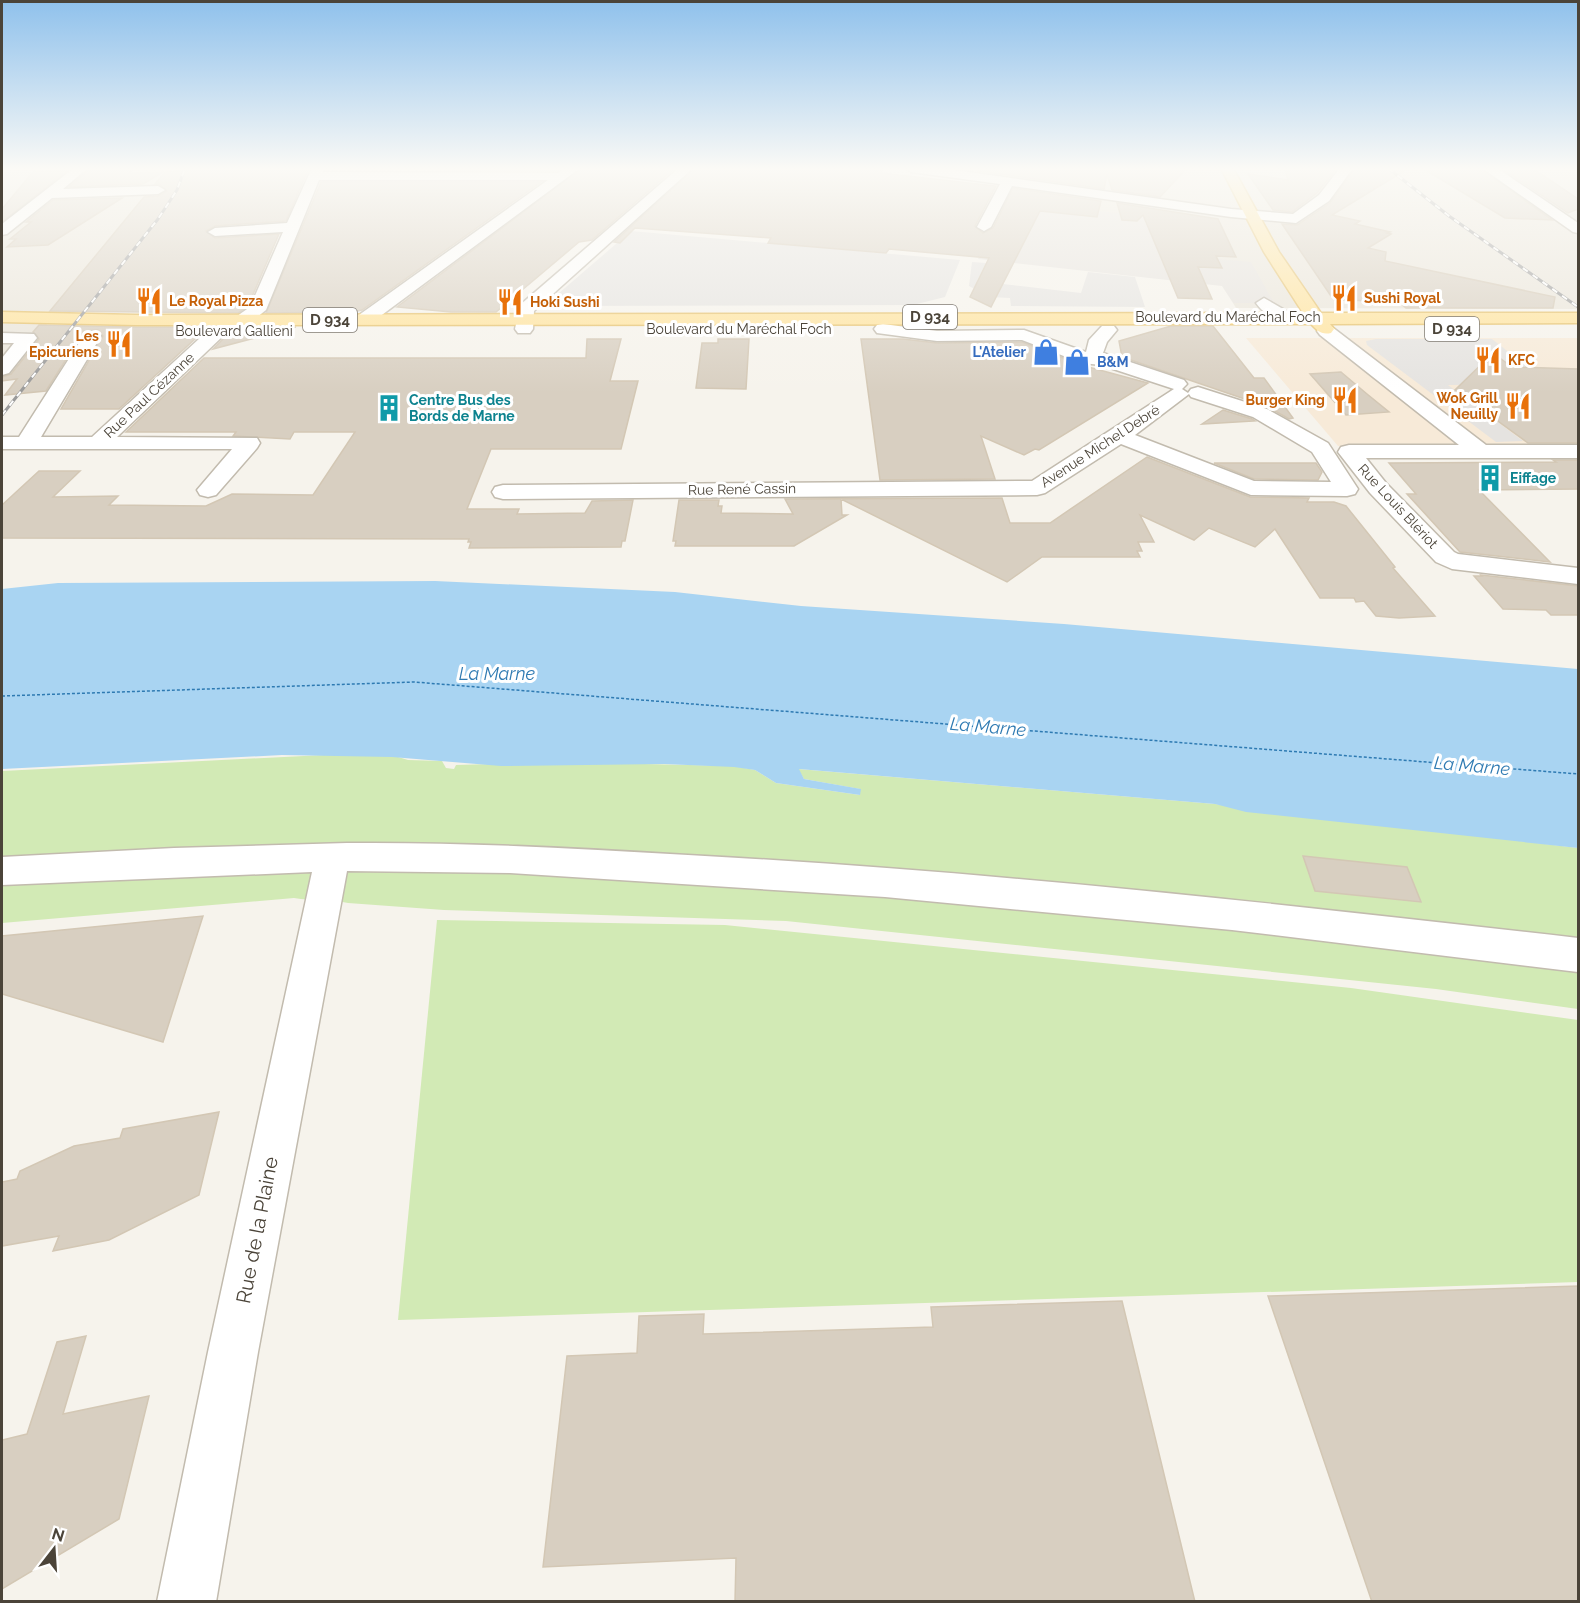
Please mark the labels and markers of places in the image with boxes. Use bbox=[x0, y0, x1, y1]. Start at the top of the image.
restaurant icon: Sushi Royal bbox=[1329, 283, 1359, 313]
restaurant icon: Le Royal Pizza bbox=[134, 286, 164, 316]
restaurant icon: Hoki Sushi bbox=[495, 287, 525, 317]
place label: Sushi Royal bbox=[1364, 290, 1441, 306]
place label: Le Royal Pizza bbox=[169, 293, 263, 309]
place label: Hoki Sushi bbox=[530, 294, 600, 310]
place label: Les Epicuriens bbox=[29, 328, 99, 360]
restaurant icon: Les Epicuriens bbox=[104, 329, 134, 359]
shop icon: L'Atelier bbox=[1031, 337, 1061, 367]
place label: L'Atelier bbox=[972, 344, 1027, 360]
restaurant icon: KFC bbox=[1473, 345, 1503, 375]
shop icon: B&M bbox=[1062, 347, 1092, 377]
place label: KFC bbox=[1508, 352, 1535, 368]
place label: B&M bbox=[1097, 354, 1129, 370]
restaurant icon: Burger King bbox=[1330, 385, 1360, 415]
place label: Wok Grill Neuilly bbox=[1437, 390, 1499, 422]
restaurant icon: Wok Grill Neuilly bbox=[1503, 391, 1533, 421]
place label: Centre Bus des Bords de Marne bbox=[409, 392, 515, 424]
place label: Burger King bbox=[1246, 392, 1325, 408]
building icon: Centre Bus des Bords de Marne bbox=[374, 393, 404, 423]
building icon: Eiffage bbox=[1475, 463, 1505, 493]
place label: Eiffage bbox=[1510, 470, 1557, 486]

